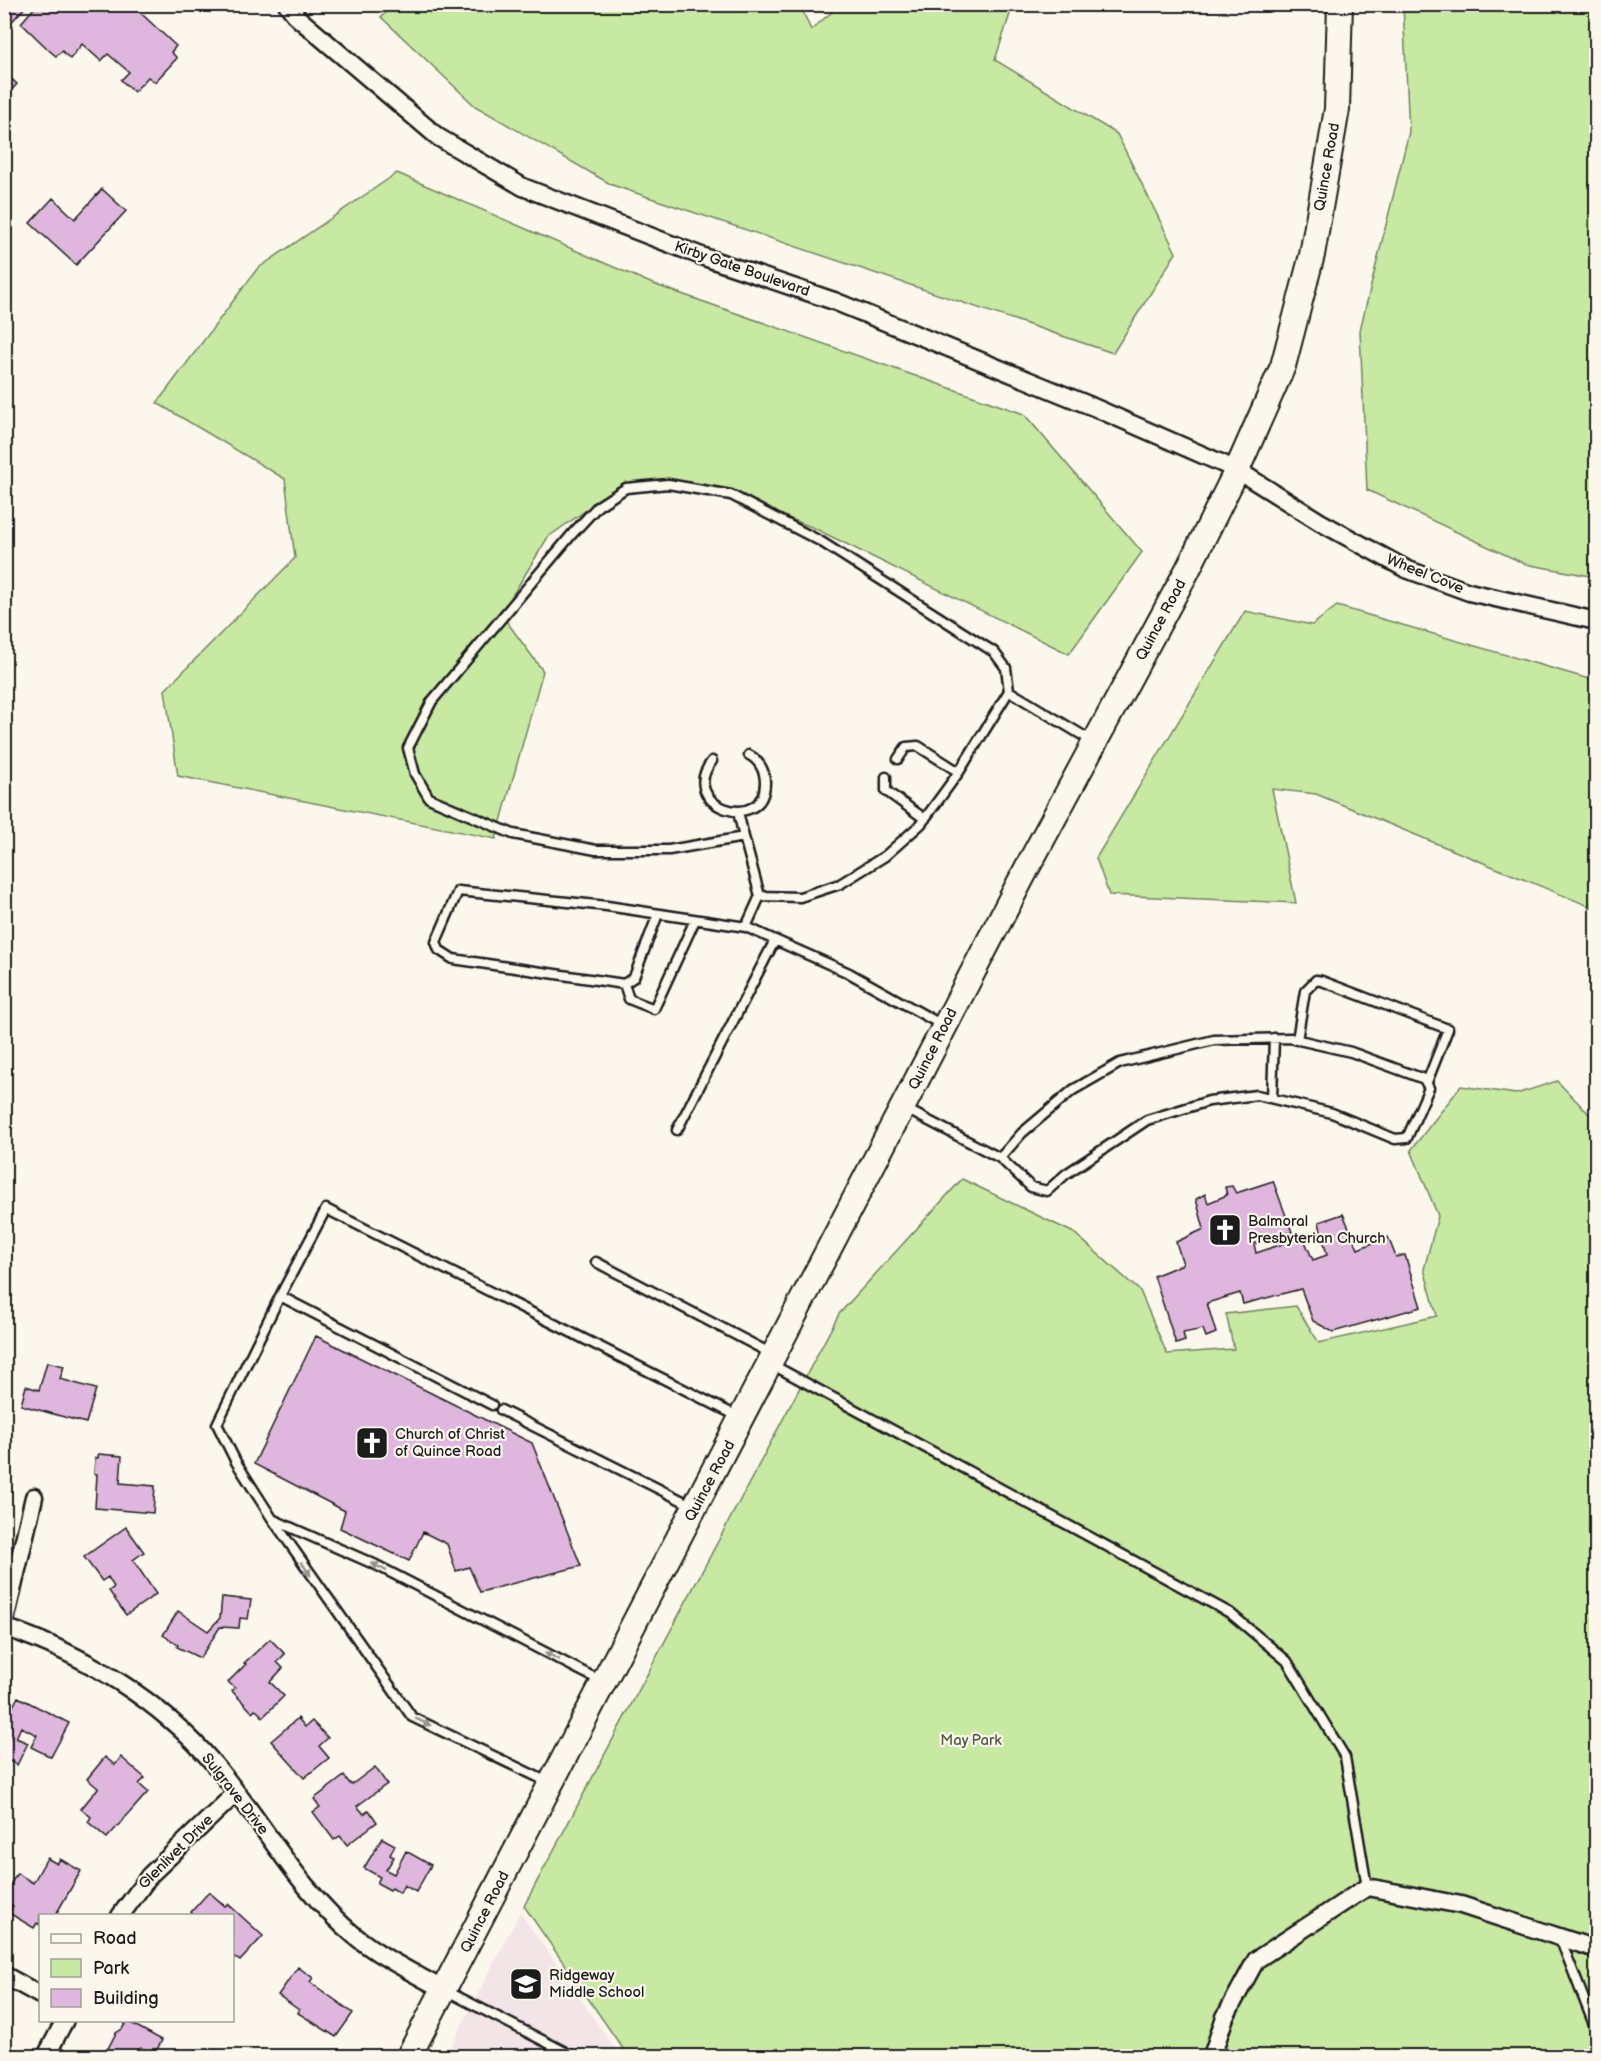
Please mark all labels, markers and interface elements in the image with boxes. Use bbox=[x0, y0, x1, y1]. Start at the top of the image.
street label: Quince Road bbox=[1310, 121, 1344, 213]
street label: Kirby Gate Boulevard bbox=[672, 237, 812, 301]
street label: Wheel Cove bbox=[1384, 550, 1466, 598]
street label: Quince Road bbox=[1132, 576, 1190, 664]
street label: Quince Road bbox=[904, 1005, 962, 1093]
church icon: Balmoral Presbyterian Church bbox=[1207, 1212, 1243, 1248]
place label: Balmoral Presbyterian Church bbox=[1248, 1212, 1386, 1248]
church icon: Church of Christ of Quince Road bbox=[354, 1425, 390, 1461]
place label: Church of Christ of Quince Road bbox=[395, 1425, 505, 1461]
street label: Quince Road bbox=[681, 1437, 739, 1525]
one-way arrow bbox=[300, 1560, 312, 1576]
one-way arrow bbox=[370, 1562, 387, 1571]
one-way arrow bbox=[544, 1651, 561, 1661]
one-way arrow bbox=[415, 1718, 432, 1727]
park label: May Park bbox=[940, 1731, 1002, 1750]
street label: Sulgrave Drive bbox=[197, 1749, 273, 1839]
street label: Glenlivet Drive bbox=[135, 1811, 217, 1893]
street label: Quince Road bbox=[456, 1868, 514, 1956]
legend bbox=[39, 1914, 234, 2022]
text: Road bbox=[93, 1928, 137, 1949]
text: Park bbox=[93, 1958, 129, 1979]
school or university icon: Ridgeway Middle School bbox=[508, 1966, 544, 2002]
place label: Ridgeway Middle School bbox=[549, 1966, 644, 2002]
text: Building bbox=[93, 1988, 159, 2009]

